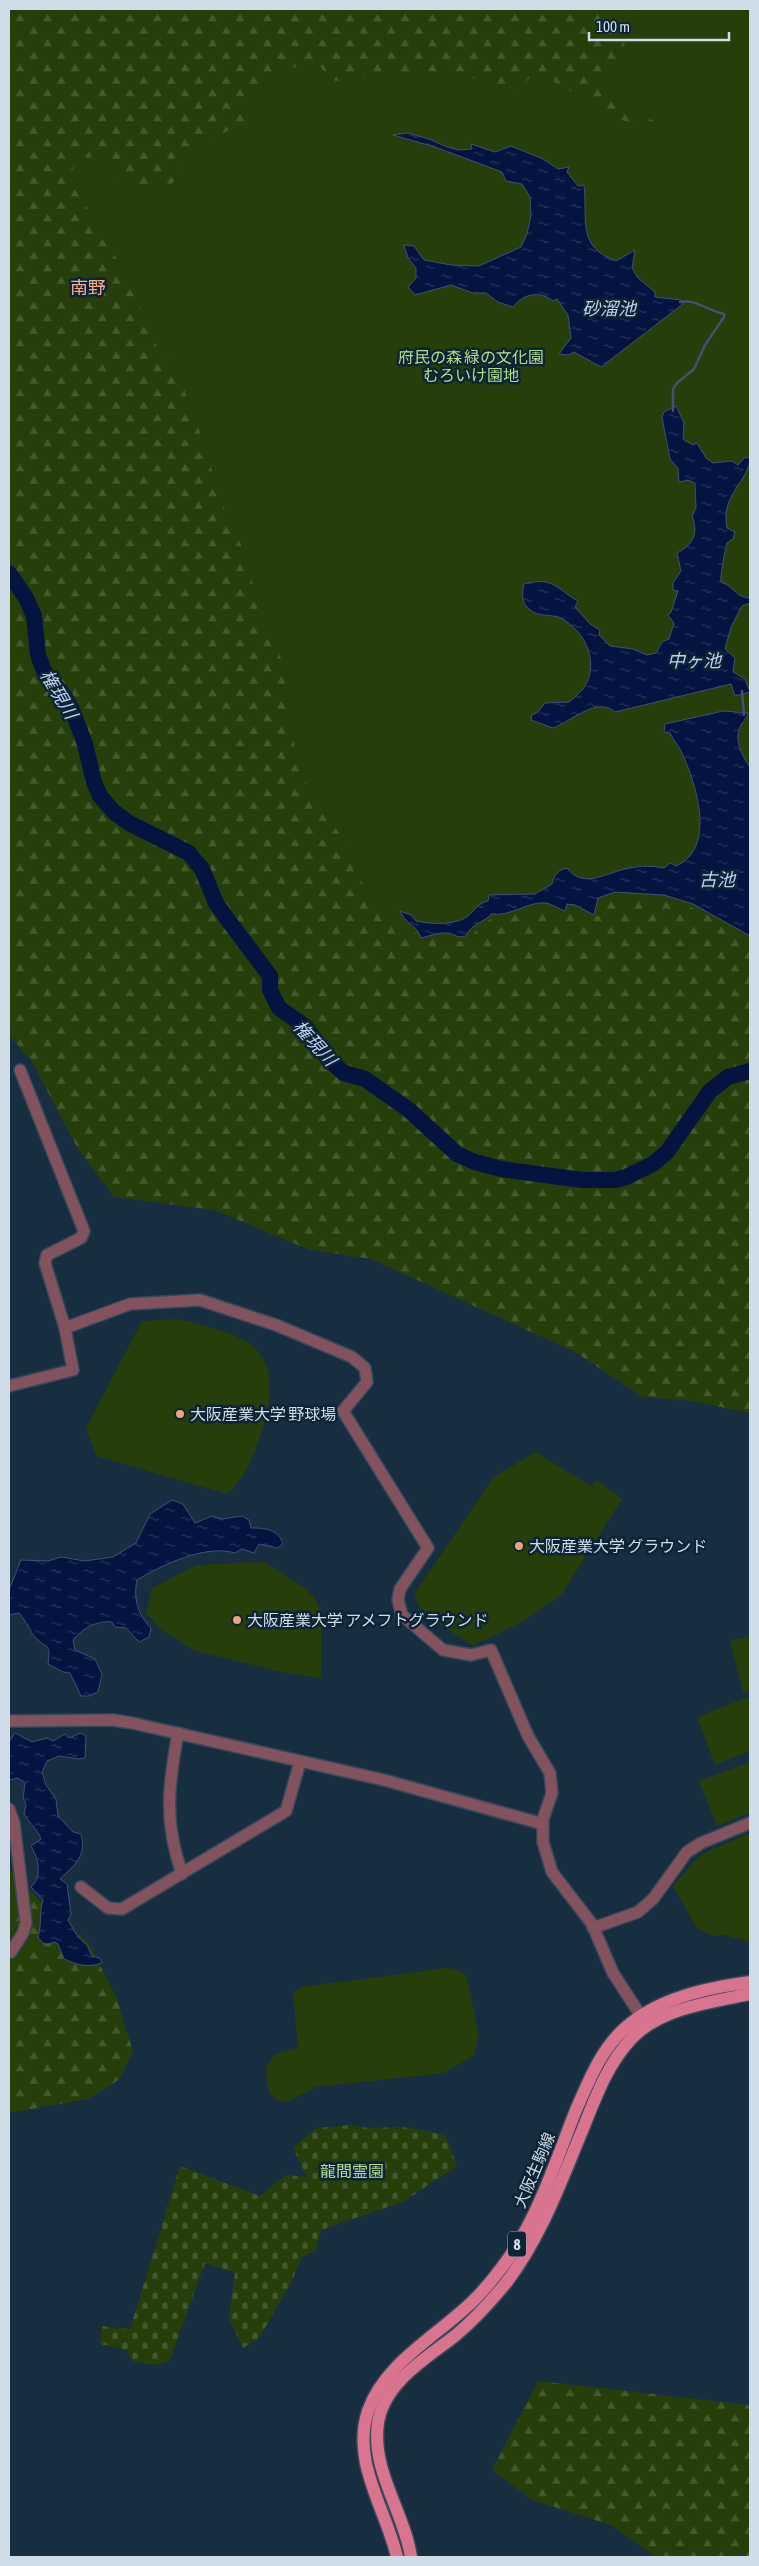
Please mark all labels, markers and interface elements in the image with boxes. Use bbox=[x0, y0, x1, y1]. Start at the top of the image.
scale bar bbox=[589, 10, 729, 42]
text: 100 m bbox=[596, 18, 630, 35]
district label: 南野 bbox=[70, 277, 106, 298]
water label: 砂溜池 bbox=[582, 298, 638, 319]
park label: 府民の森 緑の文化園 むろいけ園地 bbox=[398, 348, 544, 384]
water label: 中ヶ池 bbox=[667, 650, 723, 671]
water label: 権現川 bbox=[36, 665, 83, 724]
water label: 古池 bbox=[699, 869, 737, 890]
water label: 権現川 bbox=[289, 1016, 342, 1072]
place label: 大阪産業大学 野球場 bbox=[190, 1405, 336, 1423]
marker: 大阪産業大学 野球場 bbox=[174, 1408, 186, 1420]
place label: 大阪産業大学 グラウンド bbox=[529, 1537, 707, 1555]
marker: 大阪産業大学 グラウンド bbox=[513, 1540, 525, 1552]
place label: 大阪産業大学 アメフトグラウンド bbox=[247, 1611, 488, 1629]
marker: 大阪産業大学 アメフトグラウンド bbox=[231, 1614, 243, 1626]
street label: 大阪生駒線 bbox=[510, 2130, 558, 2210]
park label: 龍間霊園 bbox=[320, 2162, 384, 2180]
road number: 8 bbox=[508, 2232, 526, 2256]

